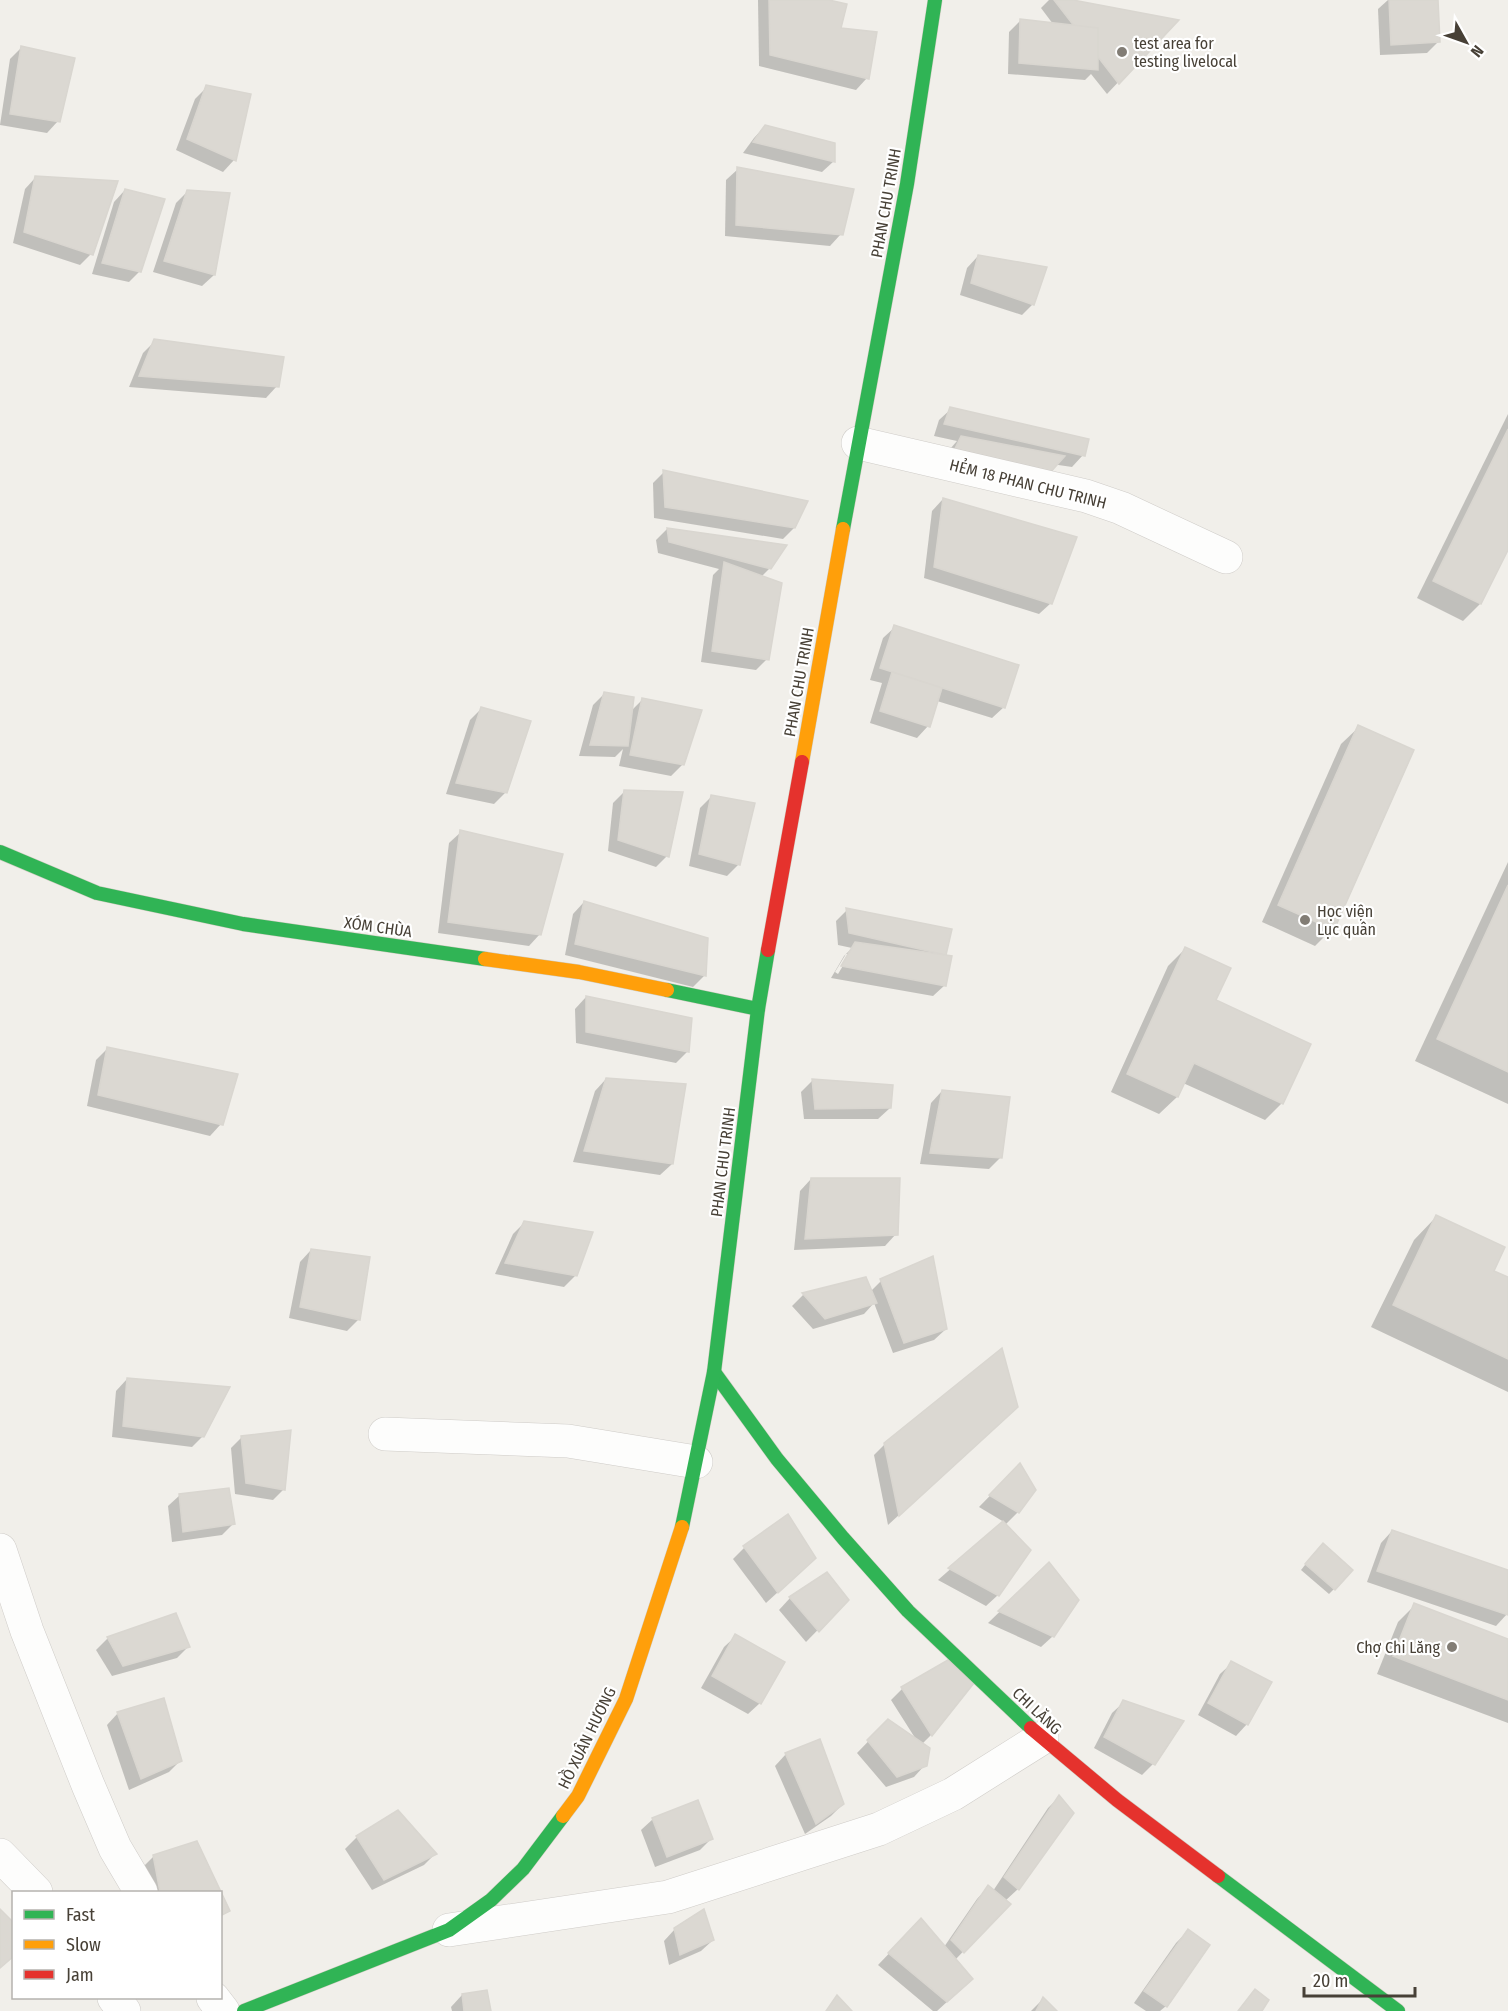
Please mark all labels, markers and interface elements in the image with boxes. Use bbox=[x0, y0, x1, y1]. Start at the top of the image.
north arrow bbox=[1436, 12, 1496, 72]
place label: test area for testing livelocal bbox=[1134, 34, 1237, 71]
text: N bbox=[1467, 42, 1487, 61]
marker: test area for testing livelocal bbox=[1115, 45, 1129, 59]
street label: PHAN CHU TRINH bbox=[867, 147, 905, 259]
street label: HẺM 18 PHAN CHU TRINH bbox=[948, 454, 1109, 513]
street label: PHAN CHU TRINH bbox=[780, 626, 818, 738]
place label: Học viện Lục quân bbox=[1317, 902, 1376, 939]
street label: XÓM CHÙA bbox=[343, 913, 414, 941]
marker: Học viện Lục quân bbox=[1298, 913, 1312, 927]
street label: PHAN CHU TRINH bbox=[707, 1106, 739, 1218]
place label: Chợ Chi Lăng bbox=[1356, 1638, 1440, 1657]
marker: Chợ Chi Lăng bbox=[1445, 1640, 1459, 1654]
street label: HỒ XUÂN HƯƠNG bbox=[551, 1683, 620, 1792]
street label: CHI LĂNG bbox=[1009, 1683, 1066, 1738]
legend bbox=[12, 1891, 222, 1999]
text: Fast bbox=[66, 1904, 95, 1926]
text: Slow bbox=[66, 1934, 101, 1956]
scale bar bbox=[1304, 1960, 1415, 1998]
text: Jam bbox=[66, 1964, 94, 1986]
text: 20 m bbox=[1313, 1970, 1348, 1992]

